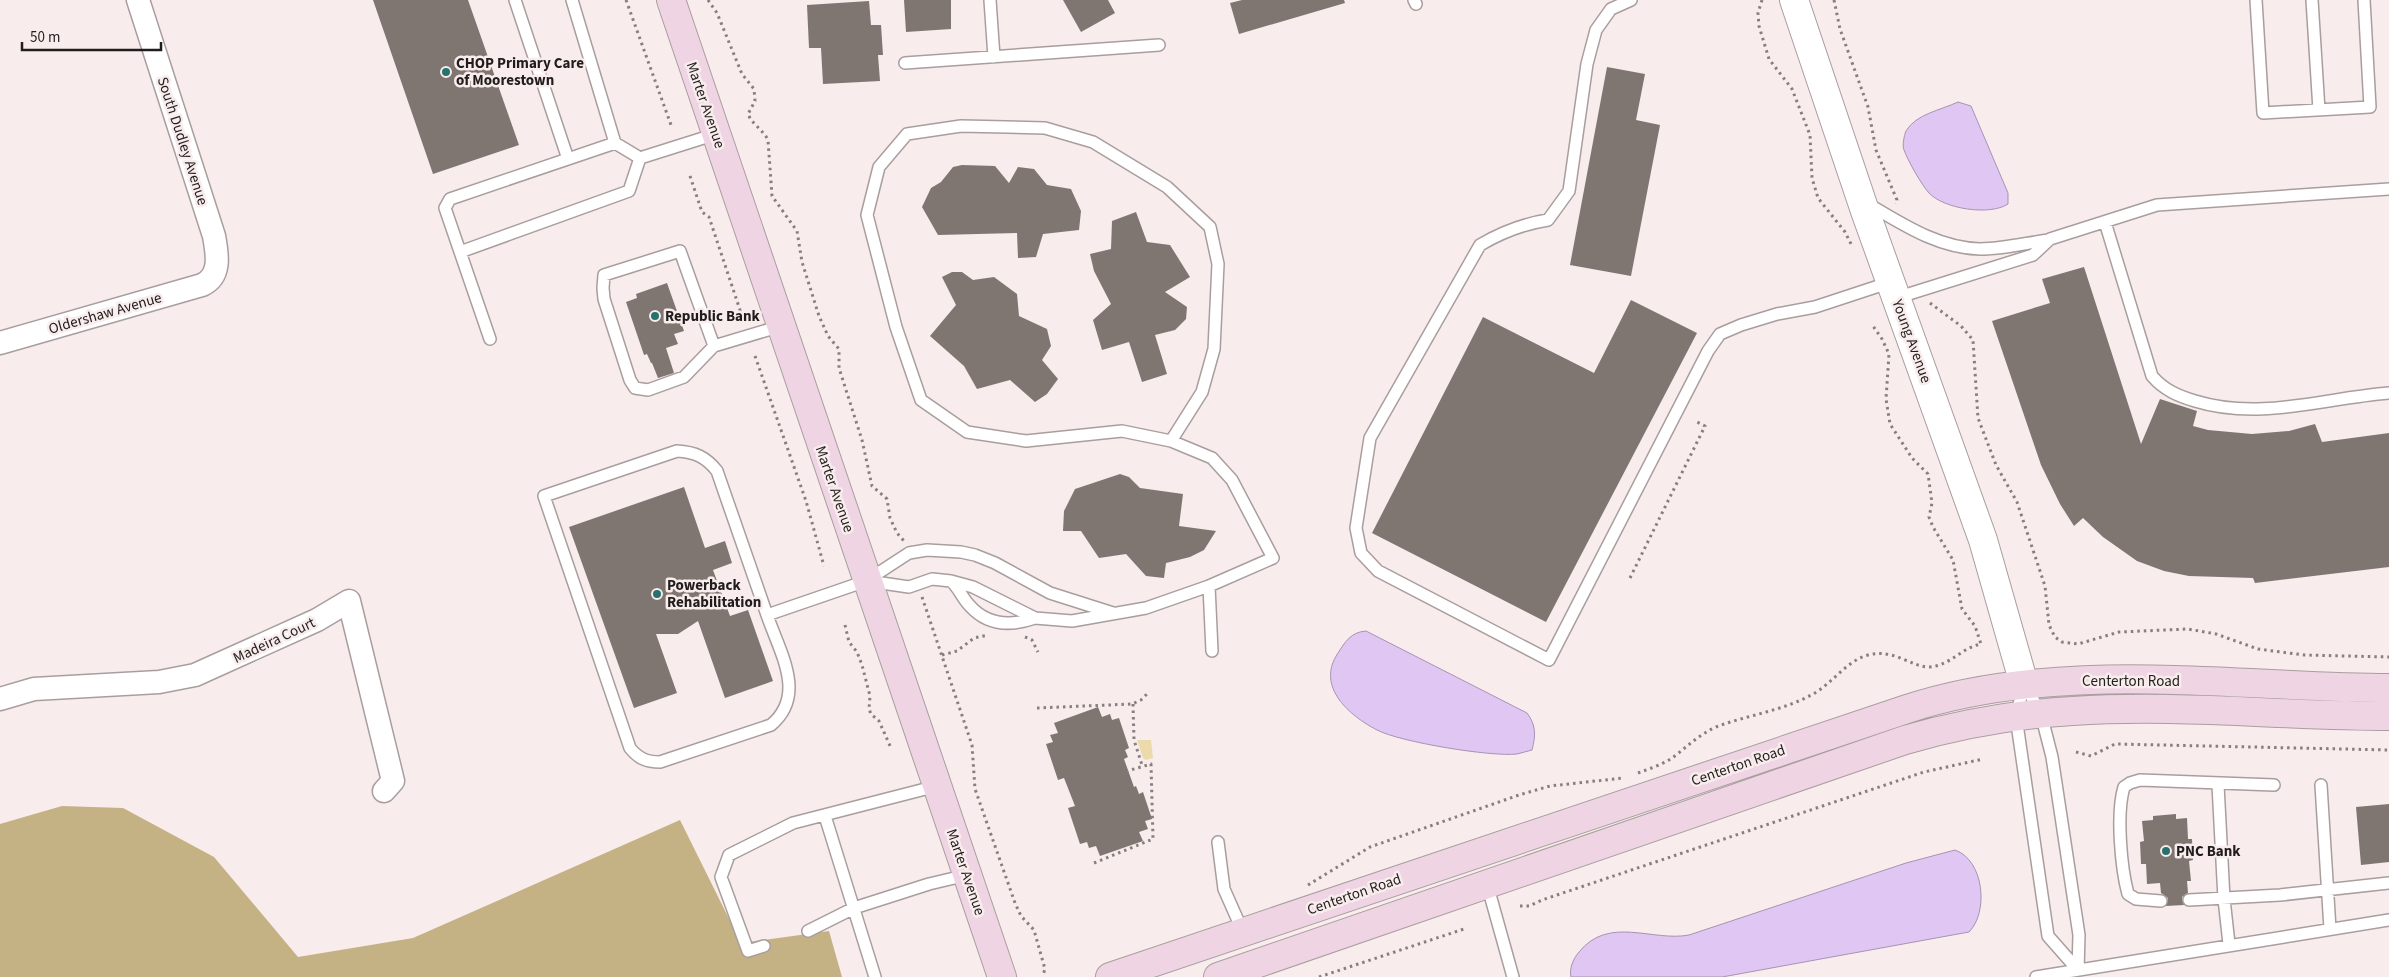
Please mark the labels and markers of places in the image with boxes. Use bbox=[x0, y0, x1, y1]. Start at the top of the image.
place label: CHOP Primary Care of Moorestown bbox=[456, 53, 584, 91]
marker: CHOP Primary Care of Moorestown bbox=[440, 66, 452, 78]
place label: Republic Bank bbox=[665, 306, 761, 327]
marker: Republic Bank bbox=[649, 310, 661, 322]
place label: Powerback Rehabilitation bbox=[667, 575, 761, 613]
marker: Powerback Rehabilitation bbox=[651, 588, 663, 600]
place label: PNC Bank bbox=[2176, 841, 2241, 862]
marker: PNC Bank bbox=[2160, 845, 2172, 857]

